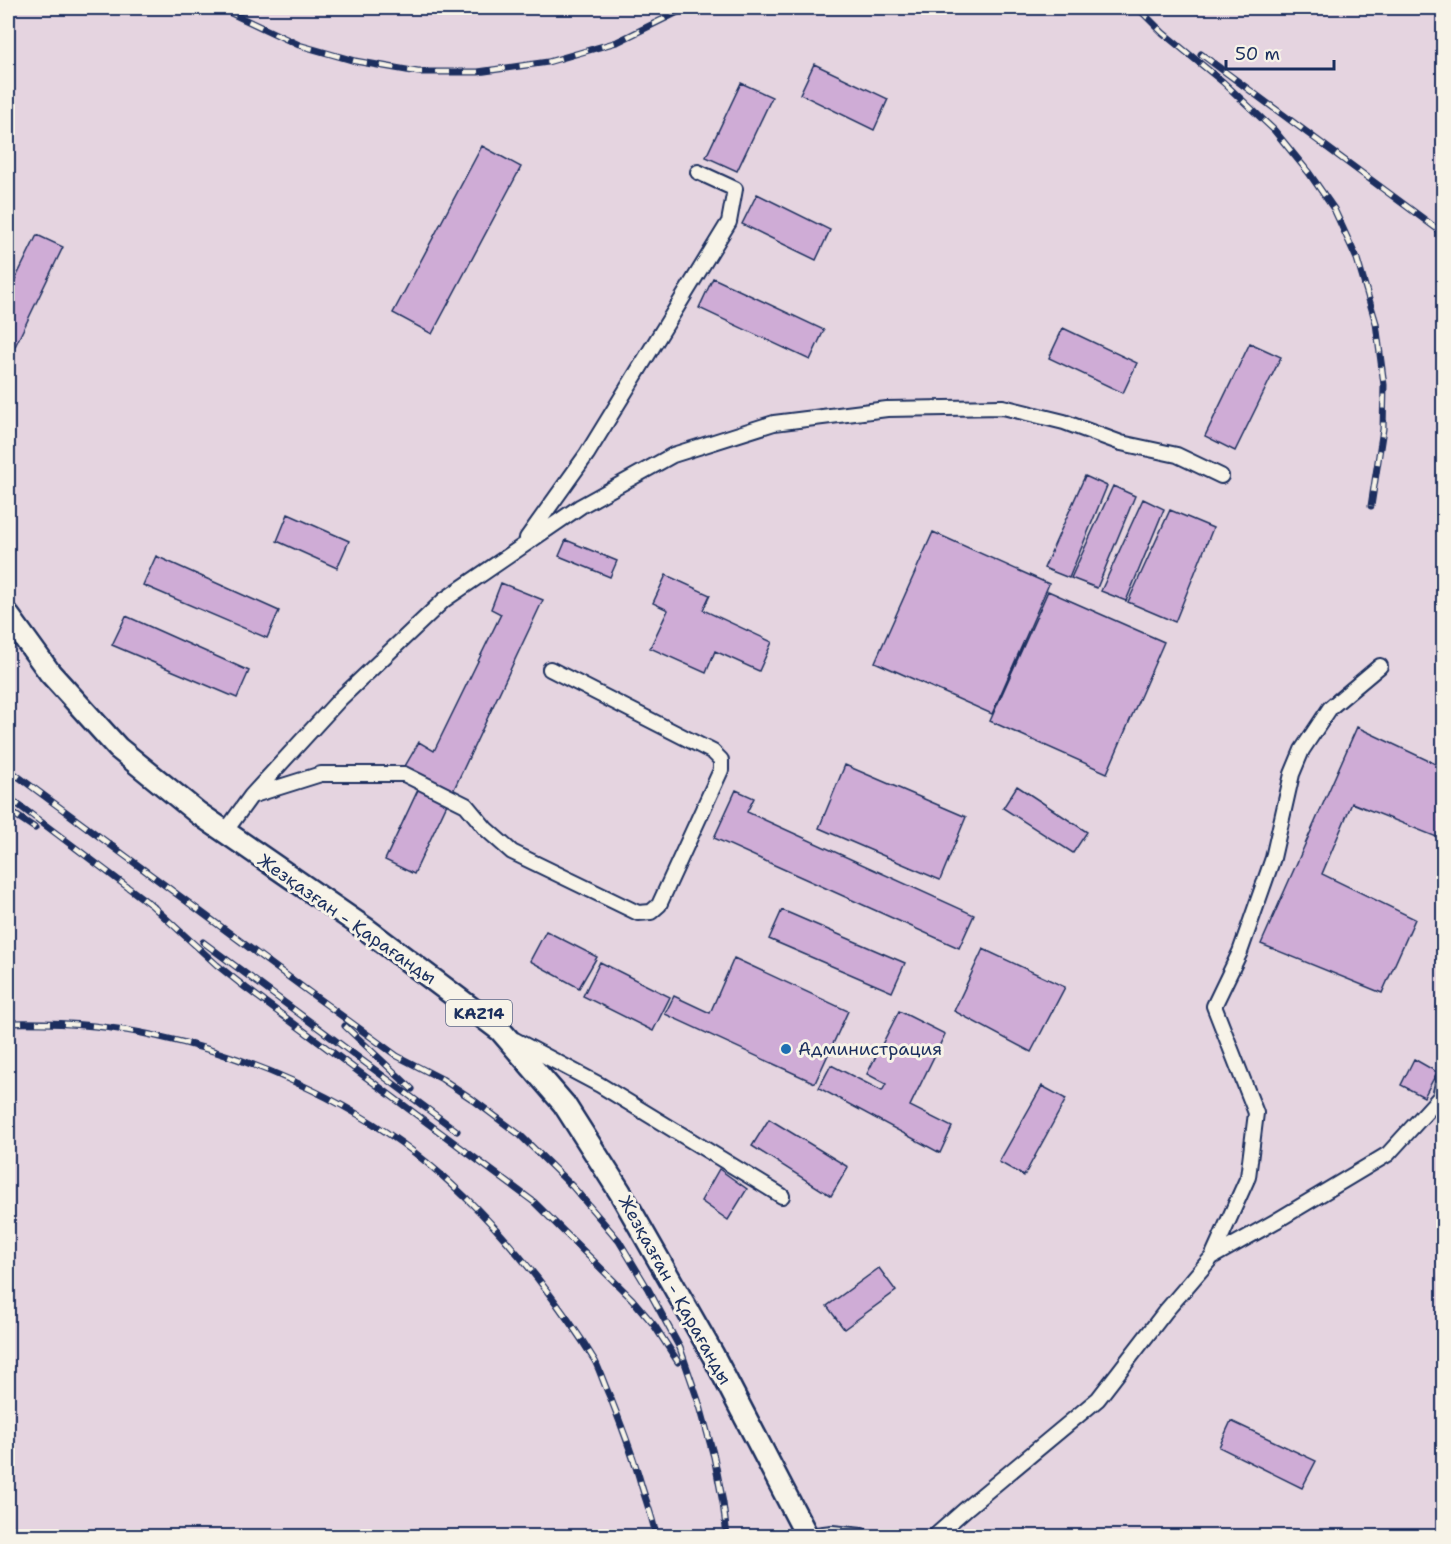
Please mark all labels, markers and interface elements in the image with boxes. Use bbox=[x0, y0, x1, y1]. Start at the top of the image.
scale bar bbox=[1226, 33, 1334, 71]
text: 50 m bbox=[1235, 42, 1280, 66]
street label: Жезқазған - Қарағанды bbox=[253, 848, 441, 990]
road number: KAZ14 bbox=[446, 1000, 512, 1026]
place label: Администрация bbox=[798, 1037, 942, 1061]
marker: Администрация bbox=[779, 1042, 793, 1056]
street label: Жезқазған - Қарағанды bbox=[613, 1191, 737, 1389]

